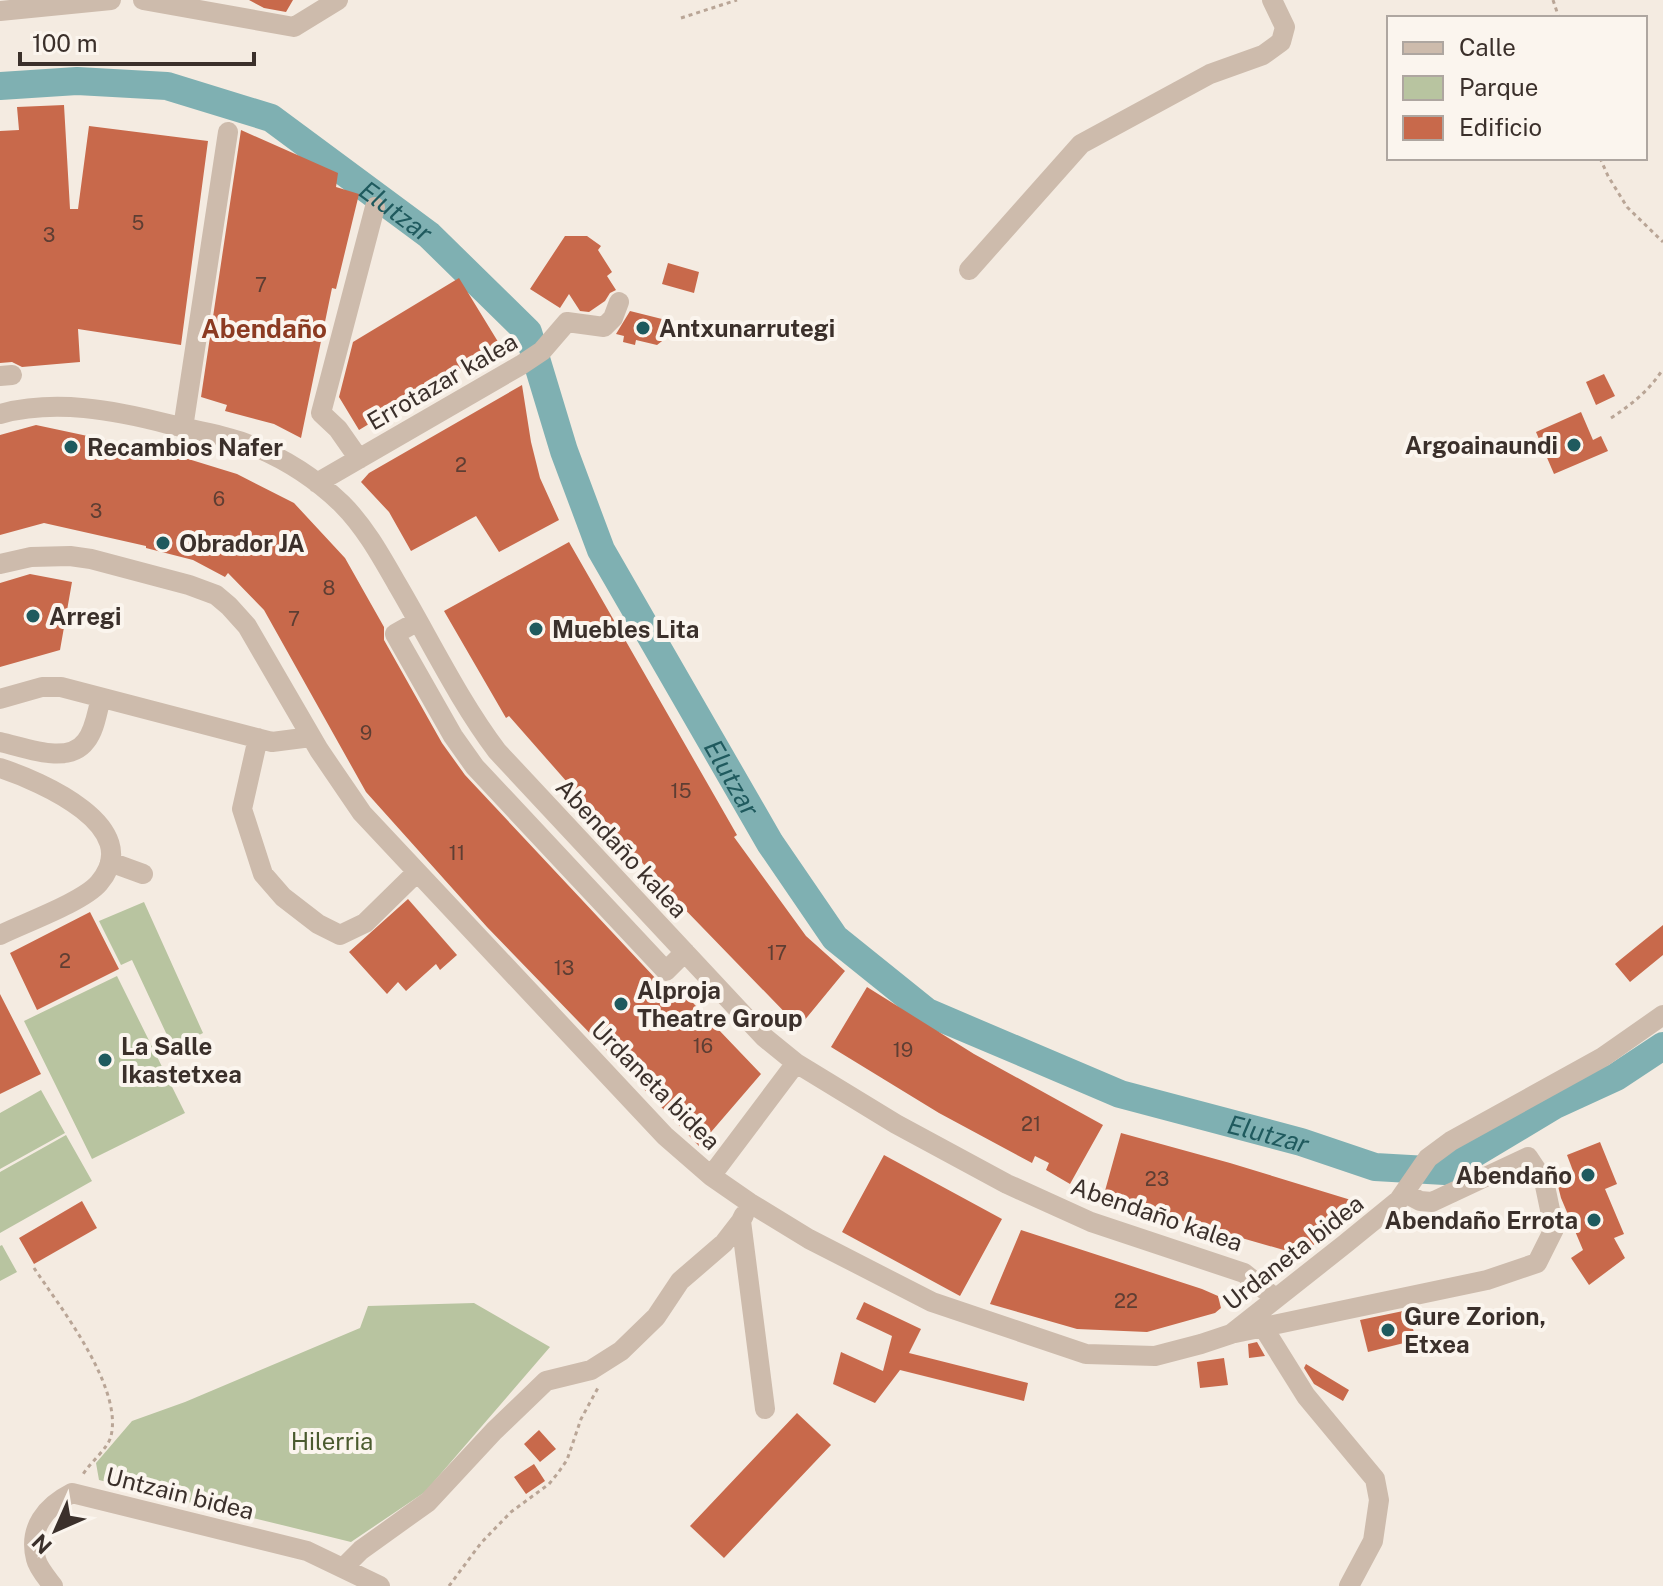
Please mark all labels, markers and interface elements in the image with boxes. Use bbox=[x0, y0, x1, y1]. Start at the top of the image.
scale bar bbox=[20, 16, 254, 66]
legend bbox=[1387, 16, 1647, 160]
text: 100 m bbox=[32, 29, 98, 57]
text: Calle bbox=[1459, 33, 1516, 61]
text: Parque bbox=[1459, 73, 1538, 101]
text: Edificio bbox=[1459, 113, 1542, 141]
water label: Elutzar bbox=[354, 174, 439, 248]
house number: 5 bbox=[132, 211, 144, 235]
house number: 3 bbox=[43, 223, 55, 247]
house number: 7 bbox=[255, 273, 267, 297]
district label: Abendaño bbox=[201, 313, 327, 344]
place label: Antxunarrutegi bbox=[659, 314, 835, 342]
marker: Antxunarrutegi bbox=[634, 319, 652, 337]
street label: Errotazar kalea bbox=[362, 327, 522, 435]
place label: Argoainaundi bbox=[1405, 431, 1558, 459]
place label: Recambios Nafer bbox=[87, 433, 283, 461]
marker: Argoainaundi bbox=[1565, 436, 1583, 454]
marker: Recambios Nafer bbox=[62, 438, 80, 456]
house number: 2 bbox=[455, 453, 467, 477]
house number: 6 bbox=[213, 487, 225, 511]
house number: 3 bbox=[90, 499, 102, 523]
place label: Obrador JA bbox=[179, 529, 305, 557]
marker: Obrador JA bbox=[154, 534, 172, 552]
house number: 8 bbox=[323, 576, 335, 600]
place label: Arregi bbox=[49, 602, 121, 630]
marker: Arregi bbox=[24, 607, 42, 625]
house number: 7 bbox=[288, 607, 300, 631]
place label: Muebles Lita bbox=[552, 615, 699, 643]
marker: Muebles Lita bbox=[527, 620, 545, 638]
house number: 9 bbox=[360, 721, 372, 745]
water label: Elutzar bbox=[698, 734, 766, 821]
street label: Abendaño kalea bbox=[551, 773, 693, 923]
house number: 15 bbox=[671, 779, 691, 803]
house number: 11 bbox=[449, 841, 465, 865]
house number: 17 bbox=[767, 941, 787, 965]
house number: 2 bbox=[59, 949, 71, 973]
house number: 13 bbox=[554, 956, 574, 980]
place label: Alproja Theatre Group bbox=[637, 976, 803, 1032]
marker: Alproja Theatre Group bbox=[612, 995, 630, 1013]
street label: Urdaneta bidea bbox=[586, 1015, 726, 1155]
place label: La Salle Ikastetxea bbox=[121, 1032, 242, 1088]
house number: 16 bbox=[693, 1034, 713, 1058]
house number: 19 bbox=[893, 1038, 913, 1062]
marker: La Salle Ikastetxea bbox=[96, 1051, 114, 1069]
water label: Elutzar bbox=[1224, 1108, 1313, 1159]
house number: 21 bbox=[1021, 1112, 1041, 1136]
place label: Abendaño bbox=[1456, 1161, 1572, 1189]
marker: Abendaño bbox=[1579, 1166, 1597, 1184]
house number: 23 bbox=[1145, 1167, 1169, 1191]
street label: Abendaño kalea bbox=[1068, 1172, 1246, 1256]
street label: Urdaneta bidea bbox=[1217, 1189, 1369, 1315]
place label: Abendaño Errota bbox=[1385, 1206, 1578, 1234]
marker: Abendaño Errota bbox=[1585, 1211, 1603, 1229]
house number: 22 bbox=[1114, 1289, 1138, 1313]
place label: Gure Zorion, Etxea bbox=[1404, 1302, 1546, 1358]
marker: Gure Zorion, Etxea bbox=[1379, 1321, 1397, 1339]
park label: Hilerria bbox=[291, 1427, 373, 1455]
street label: Untzain bidea bbox=[103, 1461, 257, 1525]
north arrow bbox=[16, 1490, 96, 1570]
text: N bbox=[27, 1529, 57, 1559]

